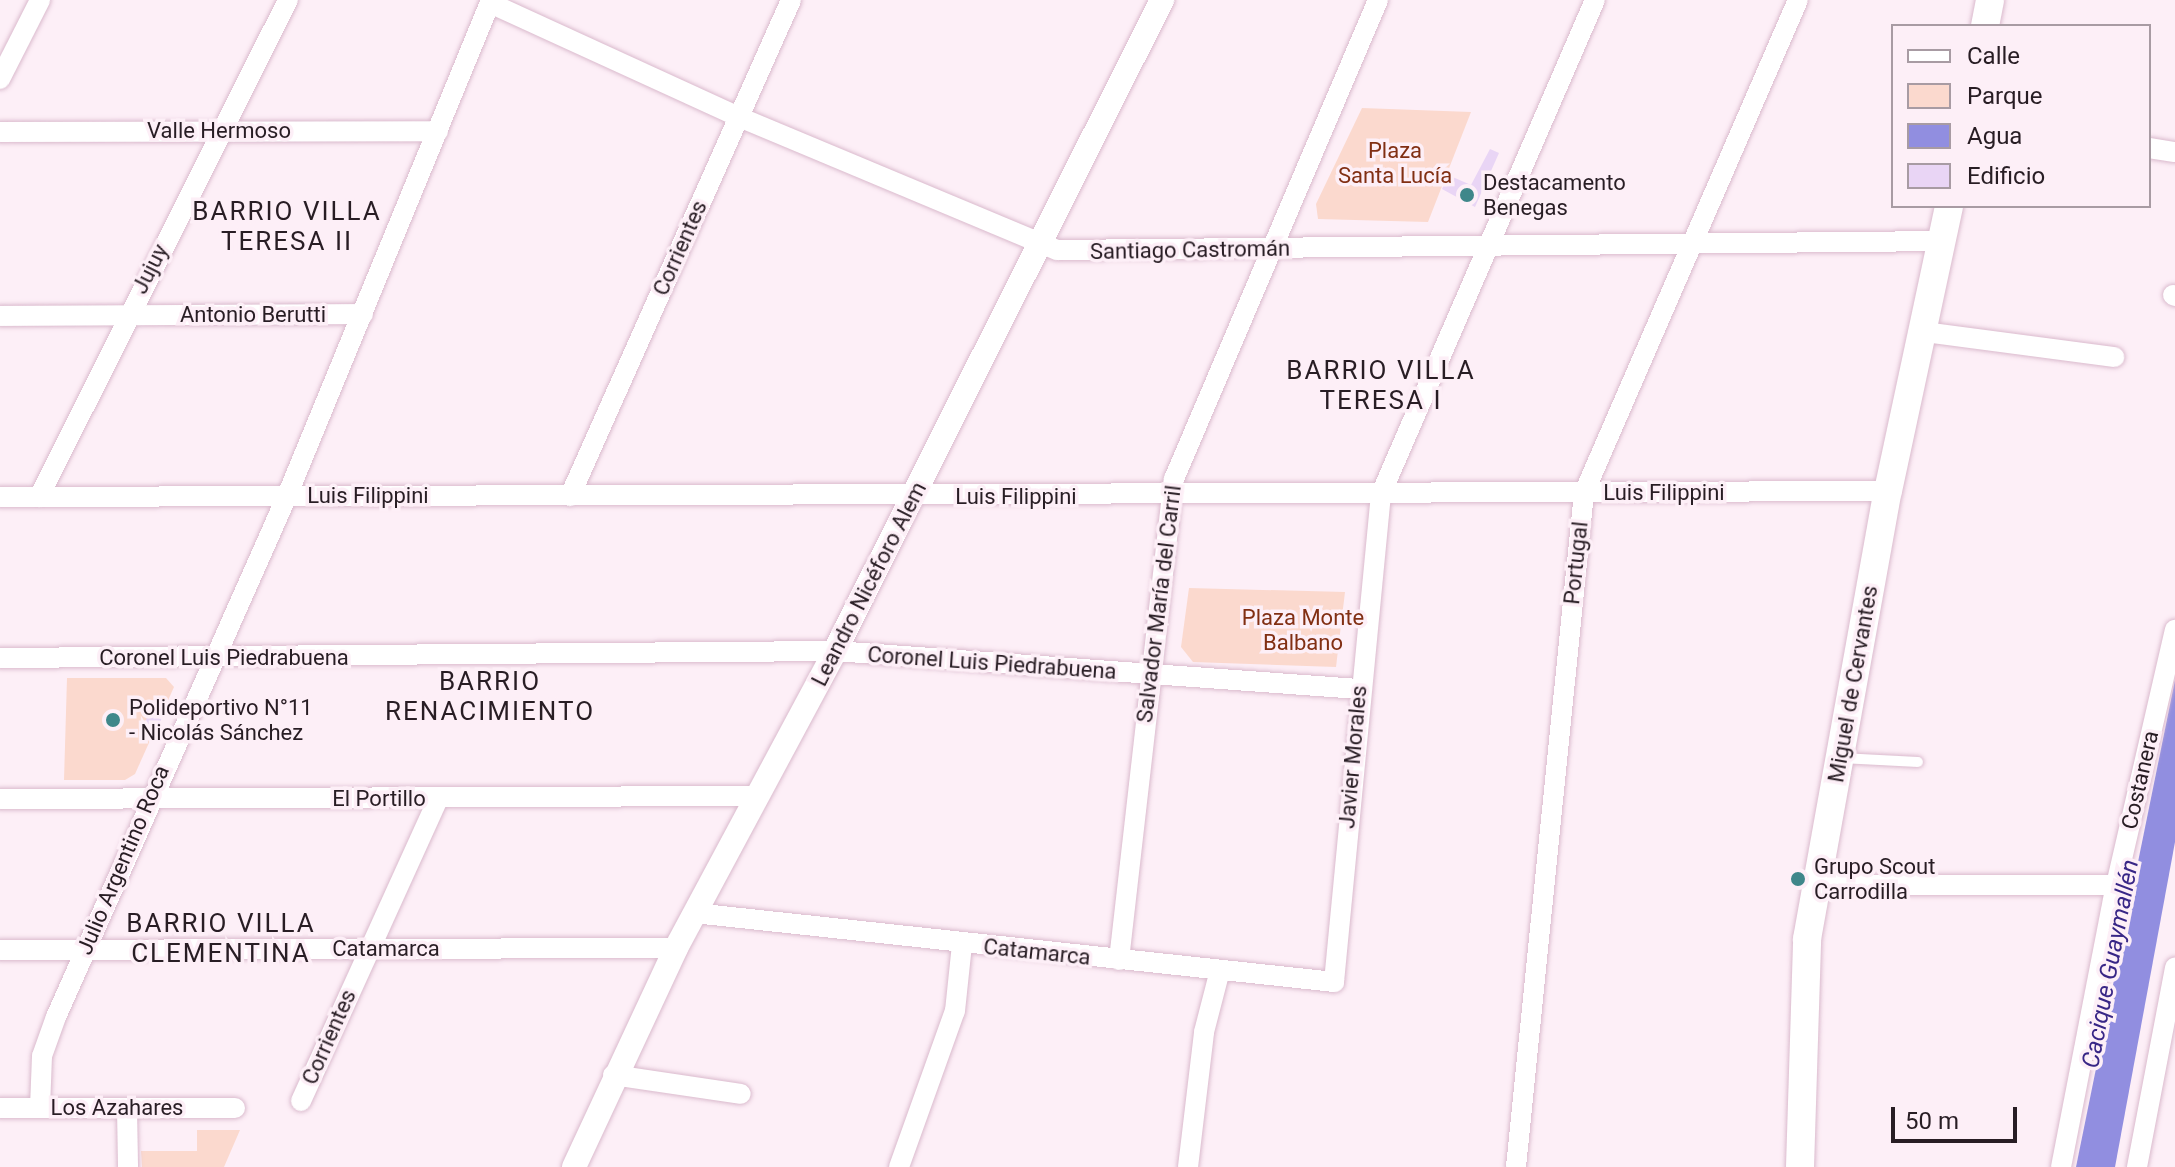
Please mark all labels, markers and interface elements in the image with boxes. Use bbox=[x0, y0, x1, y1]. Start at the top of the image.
legend bbox=[1891, 24, 2151, 208]
text: Calle bbox=[1967, 42, 2020, 70]
text: Parque bbox=[1967, 82, 2043, 110]
street label: Valle Hermoso bbox=[147, 118, 291, 144]
text: Agua bbox=[1967, 122, 2022, 150]
park label: Plaza Santa Lucía bbox=[1338, 137, 1452, 188]
text: Edificio bbox=[1967, 162, 2045, 190]
place label: Destacamento Benegas bbox=[1483, 169, 1626, 220]
marker: Destacamento Benegas bbox=[1458, 186, 1476, 204]
district label: BARRIO VILLA TERESA II bbox=[192, 196, 382, 258]
street label: Corrientes bbox=[647, 196, 713, 300]
street label: Santiago Castromán bbox=[1090, 235, 1290, 265]
street label: Jujuy bbox=[126, 240, 174, 298]
street label: Antonio Berutti bbox=[180, 302, 326, 328]
district label: BARRIO VILLA TERESA I bbox=[1286, 355, 1476, 416]
street label: Leandro Nicéforo Alem bbox=[806, 477, 932, 691]
street label: Luis Filippini bbox=[1603, 480, 1725, 506]
street label: Luis Filippini bbox=[307, 483, 429, 509]
street label: Luis Filippini bbox=[955, 484, 1077, 510]
street label: Salvador María del Carril bbox=[1131, 484, 1187, 724]
street label: Portugal bbox=[1559, 520, 1593, 606]
street label: Miguel de Cervantes bbox=[1823, 583, 1883, 785]
park label: Plaza Monte Balbano bbox=[1242, 604, 1364, 656]
street label: Coronel Luis Piedrabuena bbox=[867, 641, 1117, 685]
street label: Coronel Luis Piedrabuena bbox=[99, 645, 349, 671]
district label: BARRIO RENACIMIENTO bbox=[385, 666, 595, 728]
street label: Javier Morales bbox=[1334, 684, 1372, 830]
place label: Polideportivo N°11 - Nicolás Sánchez bbox=[129, 694, 313, 746]
marker: Polideportivo N°11 - Nicolás Sánchez bbox=[104, 711, 122, 729]
street label: Costanera bbox=[2116, 728, 2164, 832]
street label: Julio Argentino Roca bbox=[71, 761, 175, 959]
street label: El Portillo bbox=[332, 786, 426, 812]
place label: Grupo Scout Carrodilla bbox=[1814, 853, 1935, 904]
water label: Cacique Guaymallén bbox=[2077, 857, 2145, 1071]
marker: Grupo Scout Carrodilla bbox=[1789, 870, 1807, 888]
district label: BARRIO VILLA CLEMENTINA bbox=[126, 908, 316, 970]
street label: Catamarca bbox=[982, 933, 1092, 971]
street label: Catamarca bbox=[332, 936, 440, 962]
street label: Corrientes bbox=[296, 985, 362, 1089]
scale bar bbox=[1895, 1091, 2021, 1141]
street label: Los Azahares bbox=[51, 1095, 183, 1121]
text: 50 m bbox=[1905, 1107, 1959, 1135]

